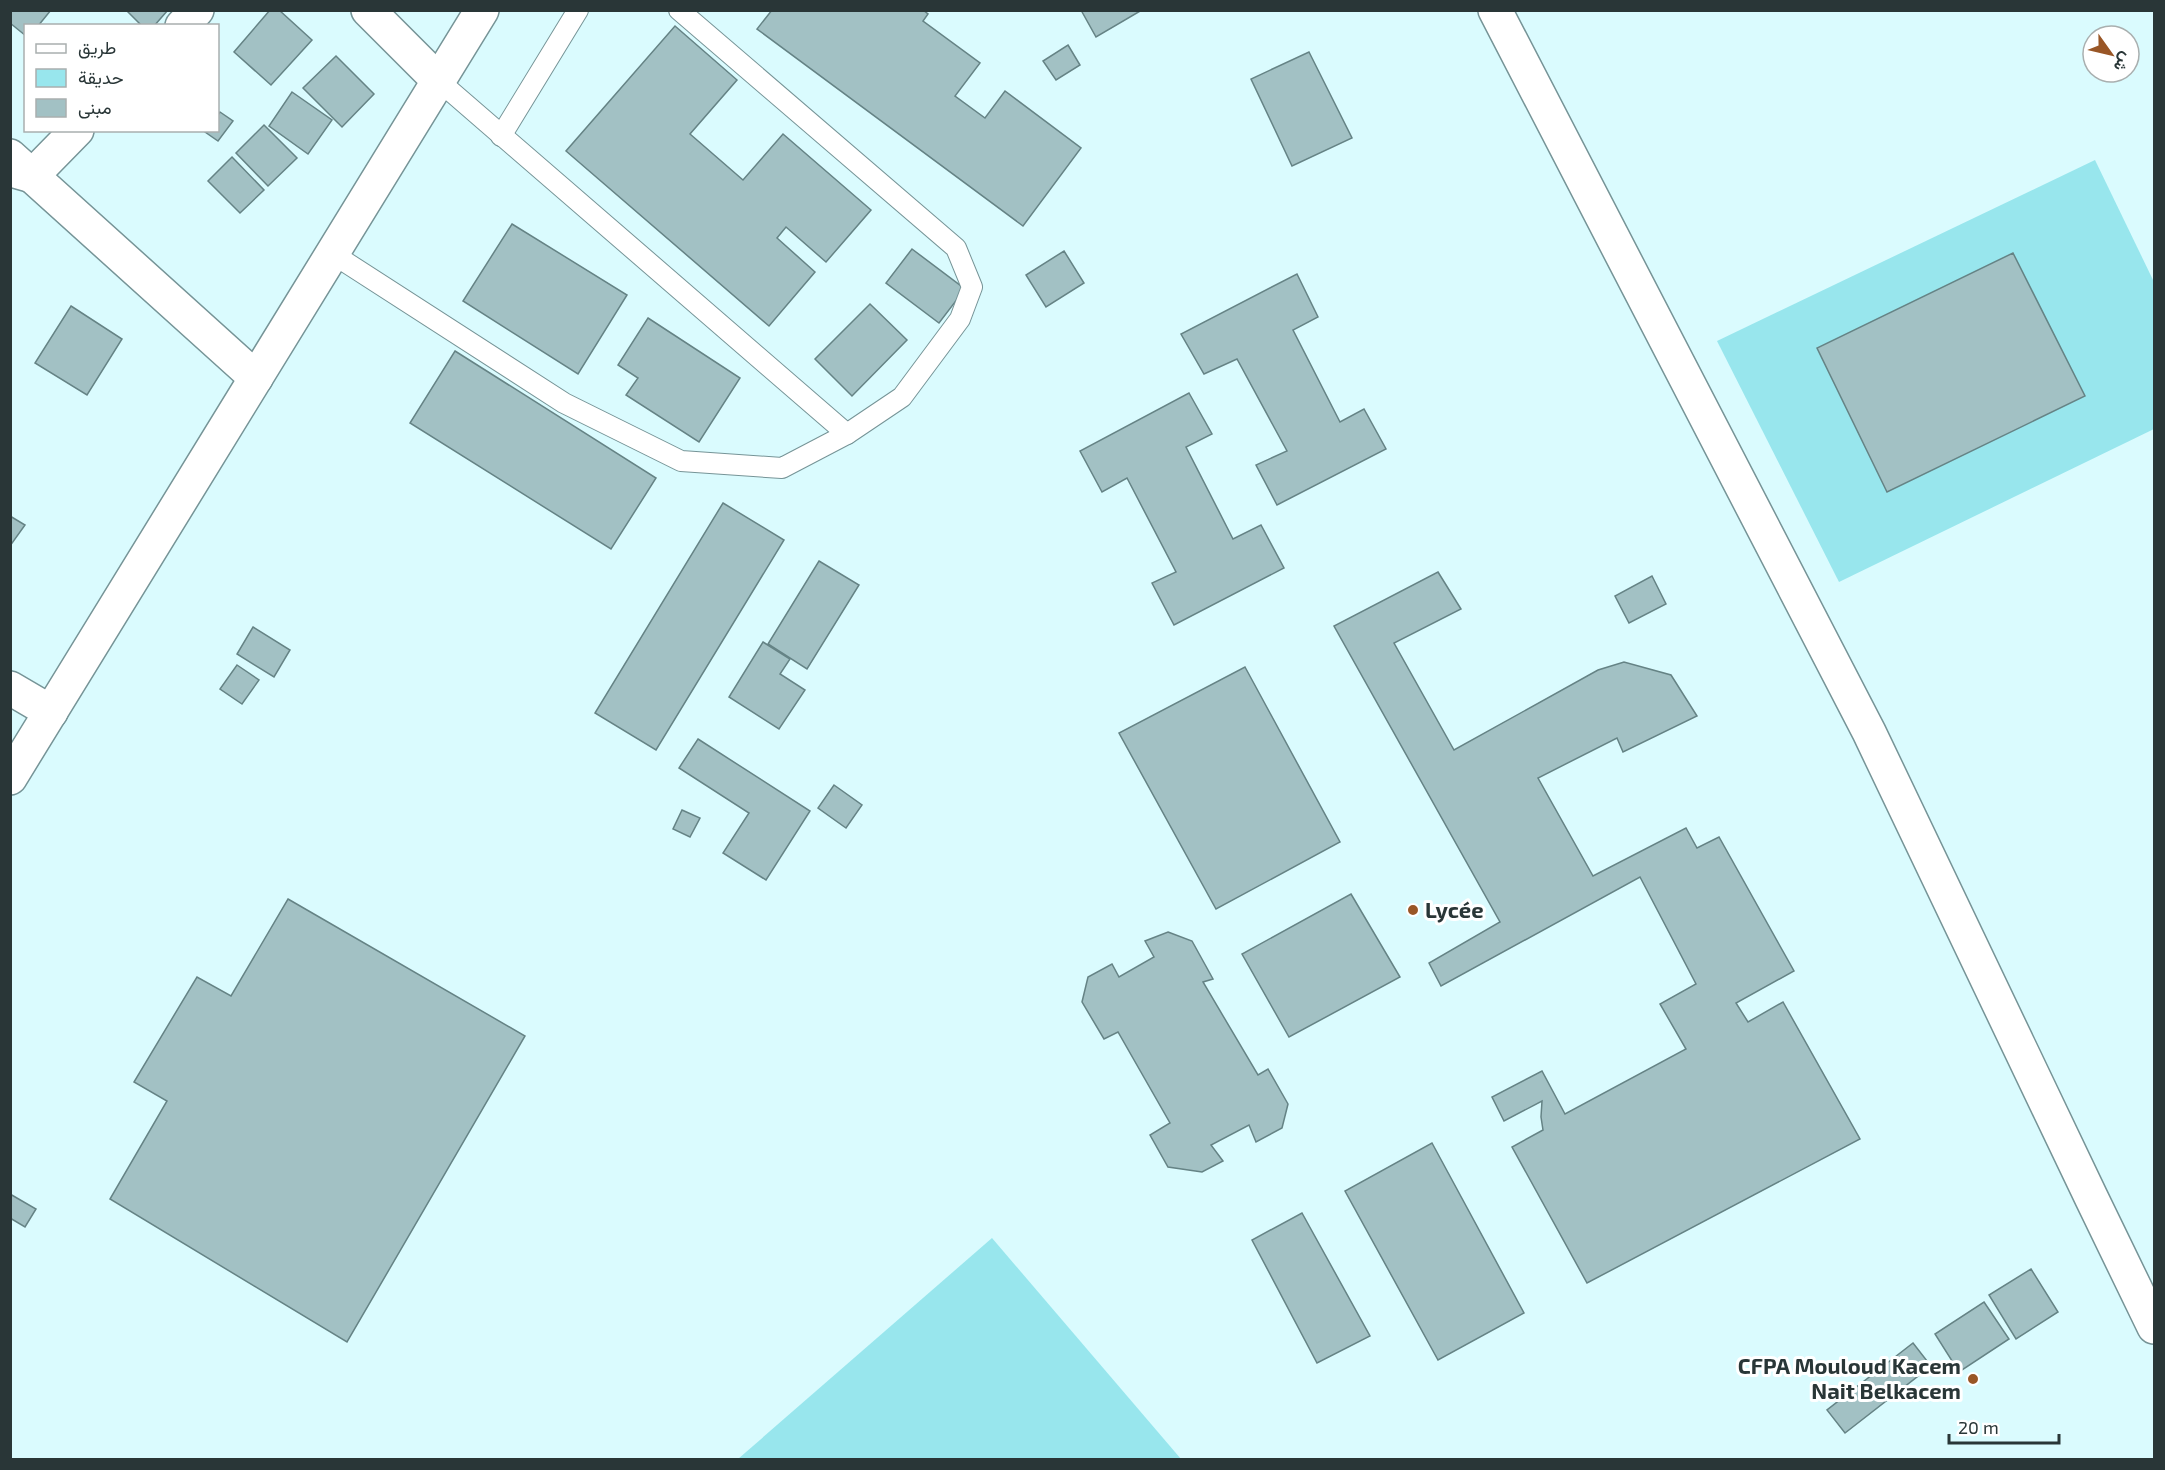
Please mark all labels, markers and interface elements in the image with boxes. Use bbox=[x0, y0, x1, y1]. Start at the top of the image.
legend bbox=[24, 24, 219, 132]
north arrow bbox=[2081, 24, 2141, 84]
text: طريق bbox=[78, 36, 116, 59]
text: ش bbox=[2110, 49, 2137, 76]
text: حديقة bbox=[78, 66, 124, 88]
text: مبنى bbox=[78, 96, 112, 119]
place label: Lycée bbox=[1425, 896, 1484, 923]
marker: Lycée bbox=[1406, 903, 1420, 917]
place label: CFPA Mouloud Kacem Nait Belkacem bbox=[1738, 1352, 1961, 1403]
marker: CFPA Mouloud Kacem Nait Belkacem bbox=[1966, 1372, 1980, 1386]
scale bar bbox=[1949, 1407, 2058, 1445]
text: 20 m bbox=[1958, 1416, 1999, 1438]

